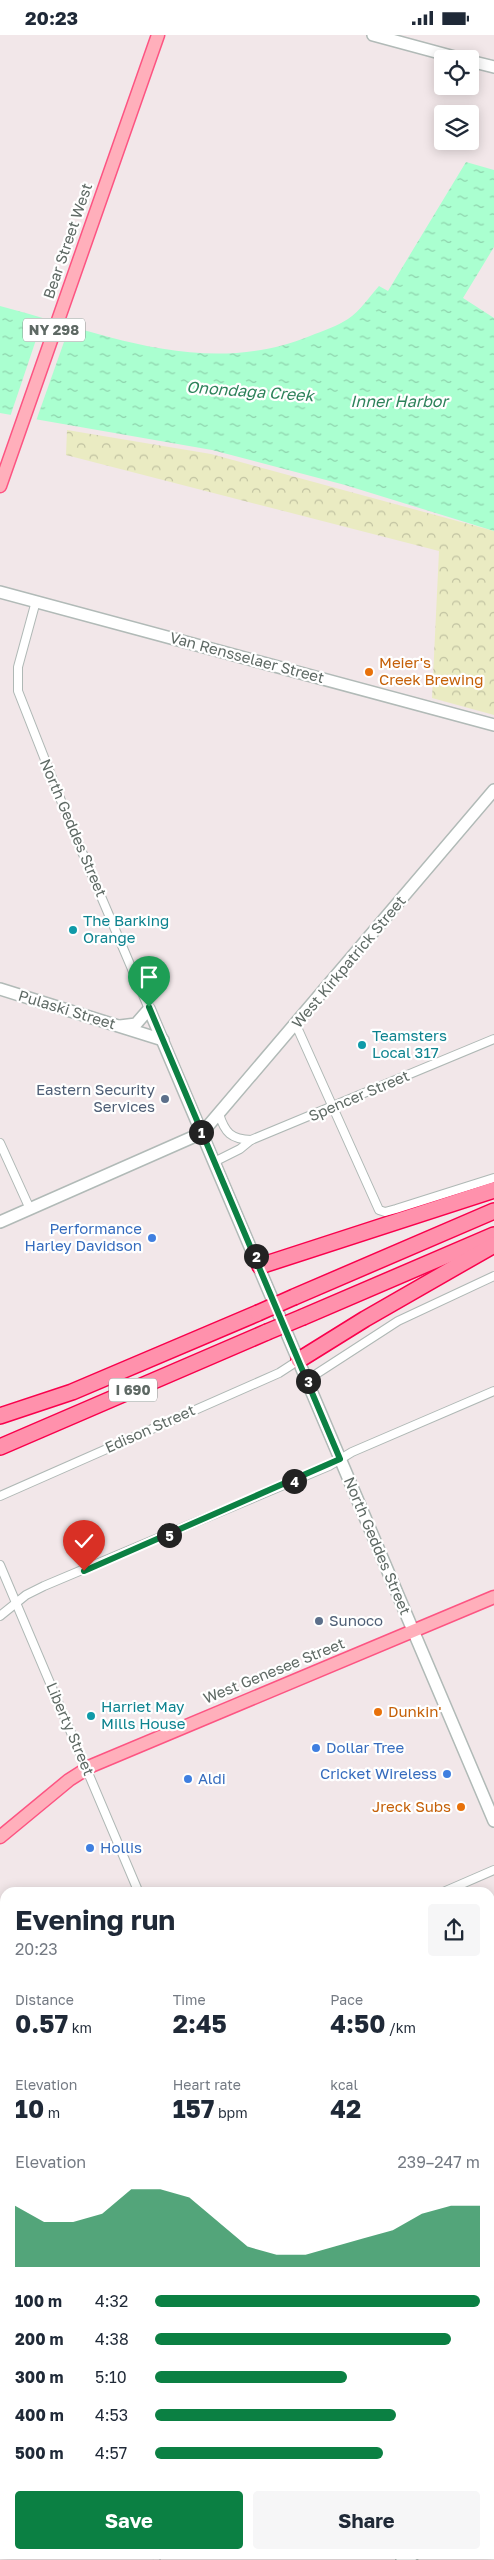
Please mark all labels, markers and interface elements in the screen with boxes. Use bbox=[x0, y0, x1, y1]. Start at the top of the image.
text: 20:23 bbox=[25, 6, 78, 29]
map controls bbox=[434, 50, 479, 150]
button: locate bbox=[434, 50, 479, 95]
button: layers bbox=[434, 105, 479, 150]
street label: Bear Street West bbox=[39, 180, 95, 301]
road number: NY 298 bbox=[23, 319, 85, 341]
water label: Onondaga Creek bbox=[186, 377, 316, 406]
water label: Inner Harbor bbox=[350, 391, 450, 411]
street label: Van Rensselaer Street bbox=[168, 628, 326, 686]
place label: Meier's Creek Brewing bbox=[379, 653, 483, 688]
marker: Meier's Creek Brewing bbox=[363, 666, 375, 678]
street label: North Geddes Street bbox=[37, 756, 111, 899]
street label: West Kirkpatrick Street bbox=[288, 892, 409, 1031]
place label: The Barking Orange bbox=[83, 911, 169, 946]
marker: The Barking Orange bbox=[67, 924, 79, 936]
pin bbox=[128, 956, 170, 1007]
icon: arrive bbox=[135, 963, 163, 991]
street label: Pulaski Street bbox=[16, 986, 118, 1032]
place label: Teamsters Local 317 bbox=[372, 1026, 447, 1061]
marker: Teamsters Local 317 bbox=[356, 1039, 368, 1051]
street label: Spencer Street bbox=[306, 1066, 412, 1124]
place label: Eastern Security Services bbox=[36, 1080, 156, 1115]
marker: Eastern Security Services bbox=[159, 1093, 171, 1105]
pin: 1 bbox=[188, 1119, 214, 1145]
text: 1 bbox=[198, 1124, 205, 1141]
place label: Performance Harley Davidson bbox=[25, 1219, 142, 1254]
marker: Performance Harley Davidson bbox=[146, 1232, 158, 1244]
pin: 2 bbox=[244, 1243, 268, 1269]
text: 2 bbox=[252, 1248, 261, 1265]
pin: 3 bbox=[296, 1369, 320, 1393]
text: 3 bbox=[304, 1373, 313, 1390]
road number: I 690 bbox=[109, 1379, 157, 1401]
street label: Edison Street bbox=[102, 1400, 197, 1456]
pin: 4 bbox=[282, 1469, 306, 1493]
text: 4 bbox=[290, 1473, 299, 1490]
street label: North Geddes Street bbox=[341, 1474, 415, 1617]
pin bbox=[63, 1520, 105, 1571]
pin: 5 bbox=[156, 1523, 182, 1547]
icon: check bbox=[70, 1527, 98, 1555]
text: 5 bbox=[165, 1527, 174, 1544]
place label: Sunoco bbox=[329, 1611, 383, 1629]
marker: Sunoco bbox=[313, 1615, 325, 1627]
street label: West Genesee Street bbox=[200, 1633, 347, 1707]
street label: Liberty Street bbox=[43, 1679, 99, 1778]
place label: Harriet May Mills House bbox=[101, 1697, 186, 1732]
place label: Dunkin' bbox=[388, 1702, 442, 1720]
marker: Dunkin' bbox=[372, 1706, 384, 1718]
marker: Harriet May Mills House bbox=[85, 1710, 97, 1722]
place label: Dollar Tree bbox=[326, 1738, 405, 1756]
marker: Dollar Tree bbox=[310, 1742, 322, 1754]
place label: Cricket Wireless bbox=[320, 1764, 437, 1782]
marker: Cricket Wireless bbox=[441, 1768, 453, 1780]
place label: Aldi bbox=[198, 1769, 226, 1787]
marker: Aldi bbox=[182, 1773, 194, 1785]
place label: Jreck Subs bbox=[372, 1797, 451, 1815]
marker: Jreck Subs bbox=[455, 1801, 467, 1813]
place label: Hollis bbox=[100, 1838, 142, 1856]
marker: Hollis bbox=[84, 1842, 96, 1854]
text: Evening run bbox=[15, 1903, 175, 1936]
button: share bbox=[428, 1904, 480, 1956]
text: 20:23 bbox=[15, 1939, 58, 1959]
text: Distance bbox=[15, 1991, 74, 2008]
text: Time bbox=[173, 1991, 206, 2008]
text: Pace bbox=[330, 1991, 363, 2008]
text: 0.57 bbox=[15, 2008, 68, 2039]
text: 2:45 bbox=[173, 2008, 227, 2039]
text: 4:50 bbox=[330, 2008, 385, 2039]
text: km bbox=[68, 2019, 92, 2036]
text: /km bbox=[385, 2019, 416, 2036]
text: Elevation bbox=[15, 2076, 77, 2093]
text: Heart rate bbox=[173, 2076, 241, 2093]
text: kcal bbox=[330, 2076, 358, 2093]
text: 10 bbox=[15, 2093, 44, 2124]
text: 157 bbox=[173, 2093, 214, 2124]
text: 42 bbox=[330, 2093, 361, 2124]
text: m bbox=[44, 2104, 60, 2121]
text: bpm bbox=[214, 2104, 248, 2121]
text: Elevation bbox=[15, 2152, 86, 2172]
text: 239–247 m bbox=[398, 2152, 480, 2172]
text: 100 m bbox=[15, 2291, 62, 2311]
text: 4:32 bbox=[95, 2291, 128, 2311]
text: 200 m bbox=[15, 2329, 64, 2349]
text: 4:38 bbox=[95, 2329, 129, 2349]
text: 300 m bbox=[15, 2367, 64, 2387]
text: 5:10 bbox=[95, 2367, 127, 2387]
text: 400 m bbox=[15, 2405, 64, 2425]
text: 4:53 bbox=[95, 2405, 128, 2425]
text: 500 m bbox=[15, 2443, 64, 2463]
text: 4:57 bbox=[95, 2443, 127, 2463]
button: Save bbox=[15, 2491, 243, 2549]
button: Share bbox=[253, 2491, 480, 2549]

